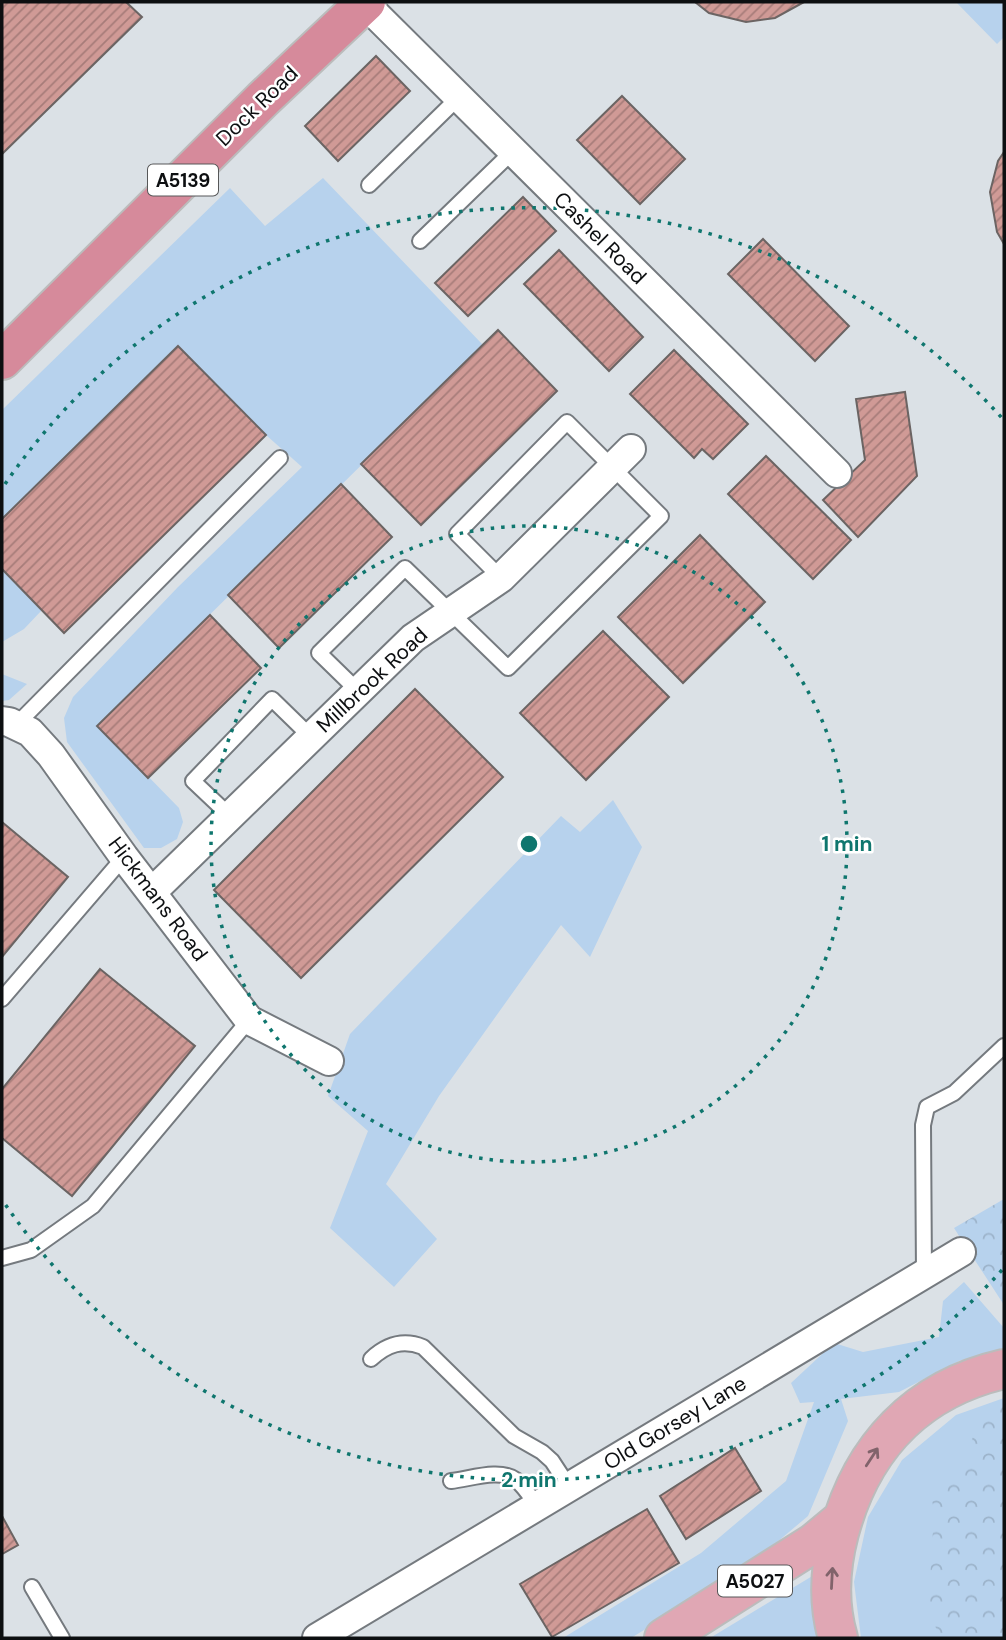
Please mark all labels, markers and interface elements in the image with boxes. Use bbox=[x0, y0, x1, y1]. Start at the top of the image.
street label: Dock Road bbox=[210, 60, 304, 152]
road number: A5139 bbox=[148, 164, 218, 196]
street label: Cashel Road bbox=[548, 186, 652, 290]
street label: Millbrook Road bbox=[310, 621, 434, 739]
text: 1 min bbox=[821, 830, 873, 858]
street label: Hickmans Road bbox=[102, 831, 214, 967]
centre of rings bbox=[517, 832, 541, 856]
street label: Old Gorsey Lane bbox=[599, 1369, 752, 1477]
one-way arrow bbox=[865, 1448, 879, 1468]
text: 2 min bbox=[501, 1466, 557, 1494]
road number: A5027 bbox=[718, 1566, 792, 1596]
one-way arrow bbox=[826, 1567, 839, 1590]

